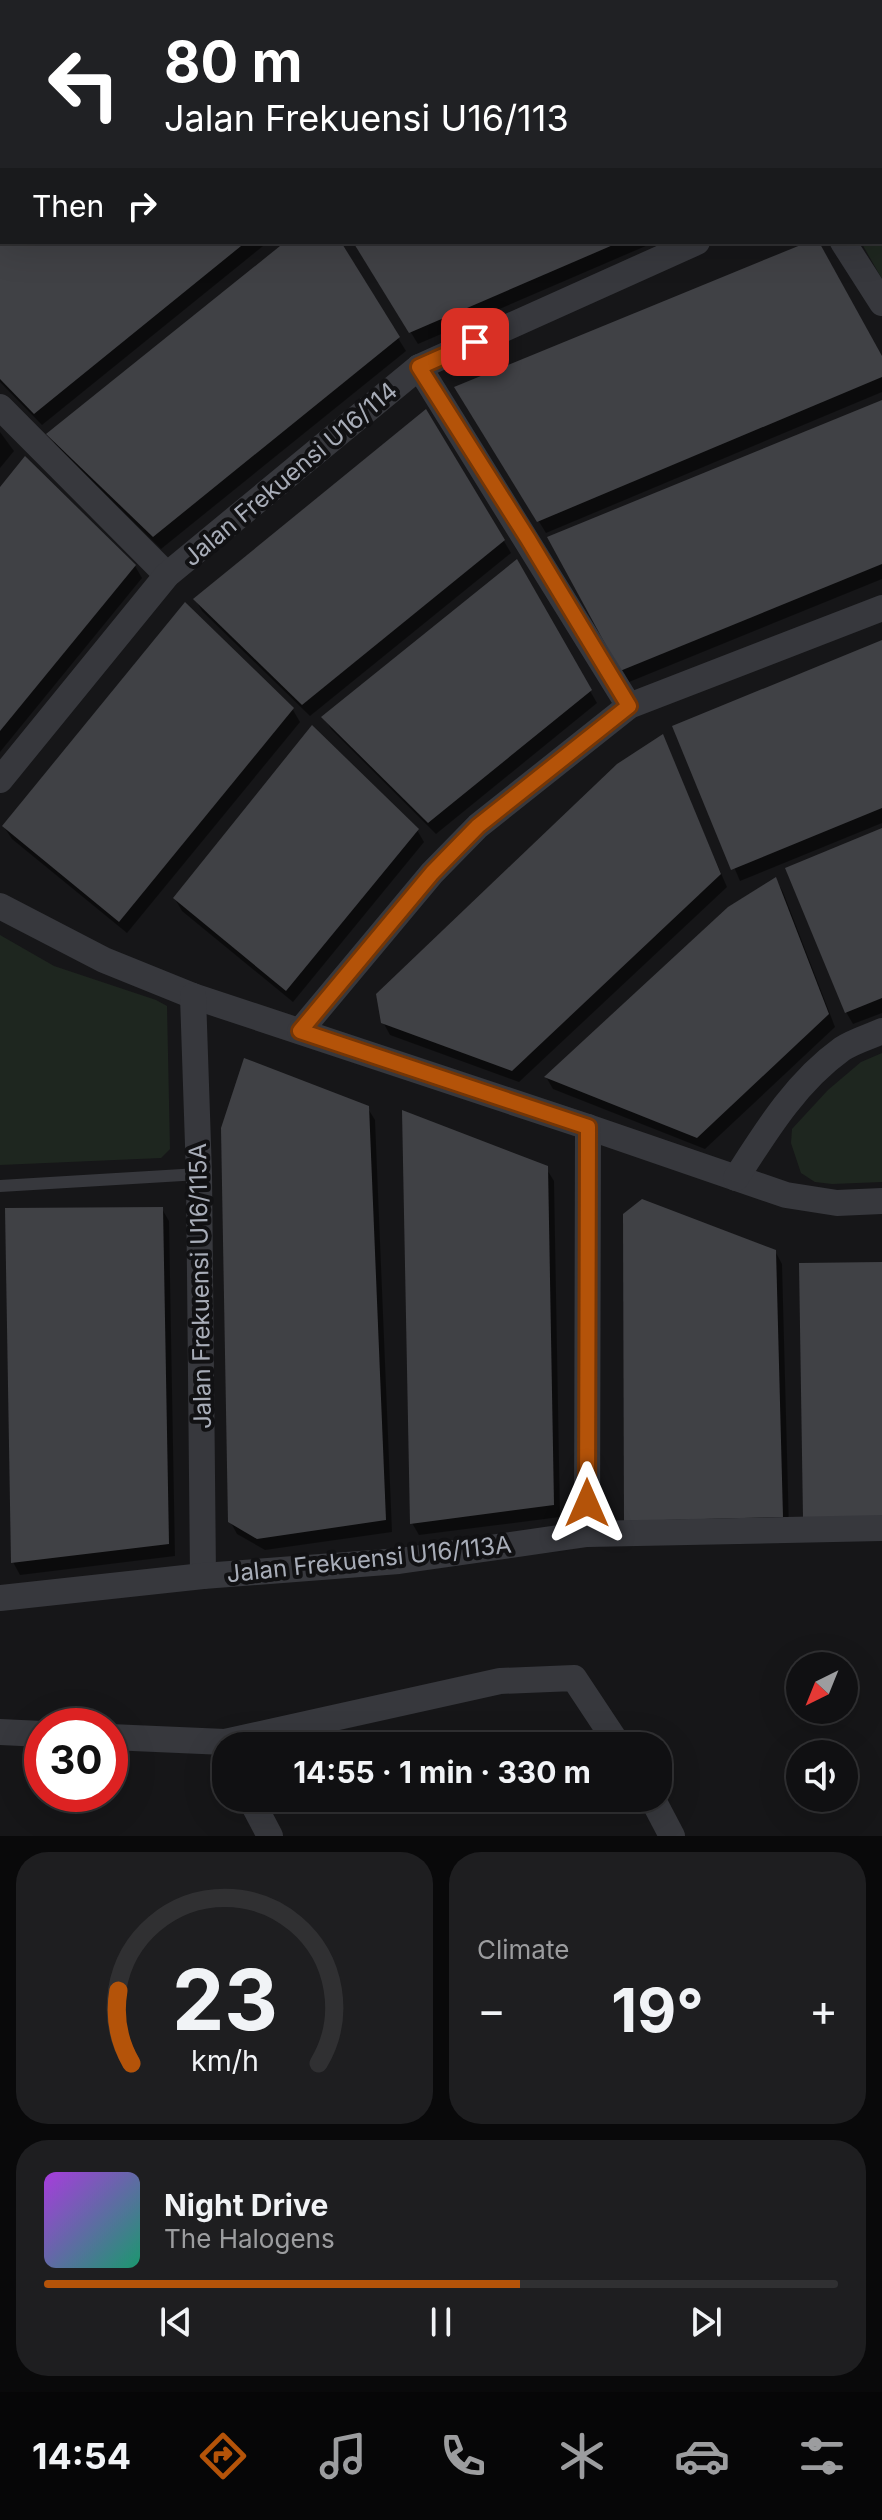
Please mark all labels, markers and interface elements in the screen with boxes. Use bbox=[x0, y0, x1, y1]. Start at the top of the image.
text: 80 m bbox=[164, 28, 303, 96]
icon: left bbox=[32, 32, 136, 136]
text: Jalan Frekuensi U16/113 bbox=[164, 96, 569, 140]
icon: right bbox=[120, 184, 164, 228]
text: Then bbox=[32, 188, 104, 224]
pin bbox=[441, 308, 509, 376]
icon: arrive bbox=[453, 320, 497, 364]
street label: Jalan Frekuensi U16/114 bbox=[177, 376, 403, 572]
street label: Jalan Frekuensi U16/115A bbox=[183, 1143, 217, 1429]
position arrow bbox=[545, 1461, 629, 1545]
street label: Jalan Frekuensi U16/113A bbox=[225, 1530, 513, 1588]
north arrow bbox=[786, 1652, 858, 1724]
map controls bbox=[786, 1652, 858, 1812]
speed limit sign: 30 bbox=[24, 1708, 128, 1812]
button: sound bbox=[786, 1740, 858, 1812]
text: 14:55 · 1 min · 330 m bbox=[293, 1754, 591, 1790]
text: Climate bbox=[477, 1934, 569, 1965]
text: 23 bbox=[171, 1949, 278, 2050]
text: 19° bbox=[611, 1974, 704, 2046]
text: − bbox=[477, 1983, 506, 2037]
text: + bbox=[809, 1983, 838, 2037]
text: km/h bbox=[191, 2043, 258, 2078]
text: Night Drive bbox=[164, 2187, 328, 2223]
text: The Halogens bbox=[164, 2223, 335, 2254]
icon: previous bbox=[154, 2300, 198, 2344]
icon: pause bbox=[419, 2300, 463, 2344]
icon: next bbox=[684, 2300, 728, 2344]
icon: directions bbox=[195, 2428, 251, 2484]
icon: music bbox=[315, 2428, 371, 2484]
icon: phone bbox=[435, 2428, 491, 2484]
icon: climate bbox=[554, 2428, 610, 2484]
icon: car bbox=[674, 2428, 730, 2484]
icon: filters bbox=[794, 2428, 850, 2484]
text: 14:54 bbox=[32, 2434, 131, 2478]

